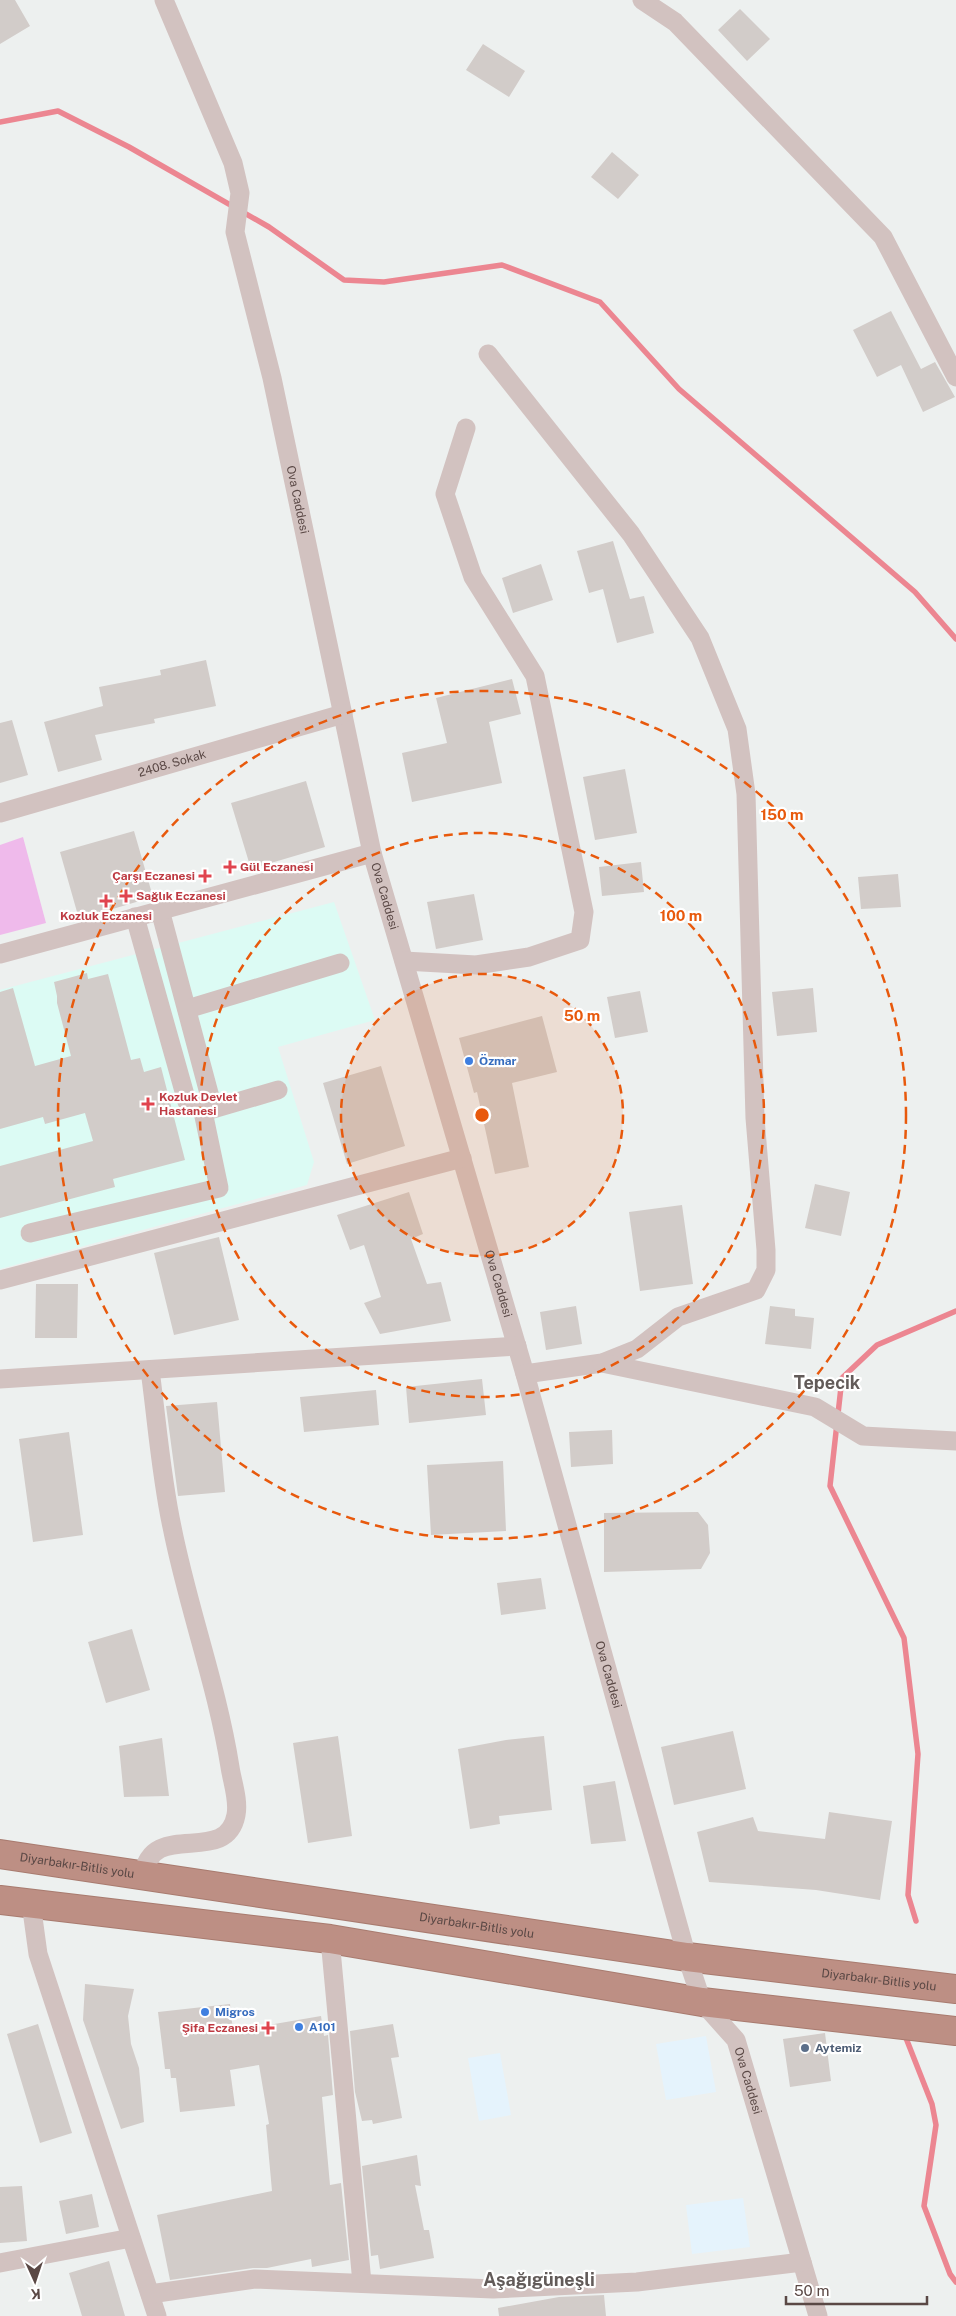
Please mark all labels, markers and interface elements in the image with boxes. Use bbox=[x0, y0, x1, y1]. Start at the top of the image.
street label: Ova Caddesi bbox=[284, 464, 312, 535]
street label: 2408. Sokak bbox=[136, 747, 208, 780]
text: 150 m bbox=[760, 806, 804, 823]
place label: Gül Eczanesi bbox=[240, 860, 313, 874]
marker: Gül Eczanesi bbox=[224, 861, 236, 873]
street label: Ova Caddesi bbox=[368, 861, 401, 931]
place label: Çarşı Eczanesi bbox=[112, 869, 195, 883]
marker: Çarşı Eczanesi bbox=[199, 870, 211, 882]
place label: Sağlık Eczanesi bbox=[136, 889, 226, 903]
marker: Sağlık Eczanesi bbox=[120, 890, 132, 902]
marker: Kozluk Eczanesi bbox=[100, 895, 112, 907]
text: 100 m bbox=[660, 907, 702, 924]
place label: Kozluk Eczanesi bbox=[60, 909, 152, 923]
text: 50 m bbox=[564, 1007, 600, 1024]
place label: Özmar bbox=[479, 1053, 517, 1068]
marker: Özmar bbox=[463, 1055, 475, 1067]
place label: Kozluk Devlet Hastanesi bbox=[159, 1090, 238, 1118]
marker: Kozluk Devlet Hastanesi bbox=[141, 1097, 155, 1111]
centre of rings bbox=[473, 1106, 491, 1124]
street label: Ova Caddesi bbox=[482, 1248, 515, 1319]
district label: Tepecik bbox=[794, 1372, 861, 1393]
street label: Ova Caddesi bbox=[592, 1639, 625, 1710]
street label: Diyarbakır-Bitlis yolu bbox=[19, 1850, 135, 1881]
street label: Diyarbakır-Bitlis yolu bbox=[418, 1910, 535, 1941]
street label: Diyarbakır-Bitlis yolu bbox=[821, 1966, 937, 1994]
place label: Migros bbox=[215, 2005, 255, 2019]
marker: Migros bbox=[199, 2006, 211, 2018]
place label: A101 bbox=[309, 2020, 336, 2034]
place label: Şifa Eczanesi bbox=[182, 2021, 258, 2035]
marker: A101 bbox=[293, 2021, 305, 2033]
marker: Şifa Eczanesi bbox=[262, 2022, 274, 2034]
place label: Aytemiz bbox=[815, 2041, 862, 2055]
marker: Aytemiz bbox=[799, 2042, 811, 2054]
street label: Ova Caddesi bbox=[731, 2045, 765, 2116]
north arrow bbox=[10, 2256, 60, 2306]
district label: Aşağıgüneşli bbox=[483, 2269, 595, 2290]
scale bar bbox=[786, 2274, 927, 2306]
text: 50 m bbox=[794, 2282, 829, 2299]
text: K bbox=[30, 2286, 41, 2302]

